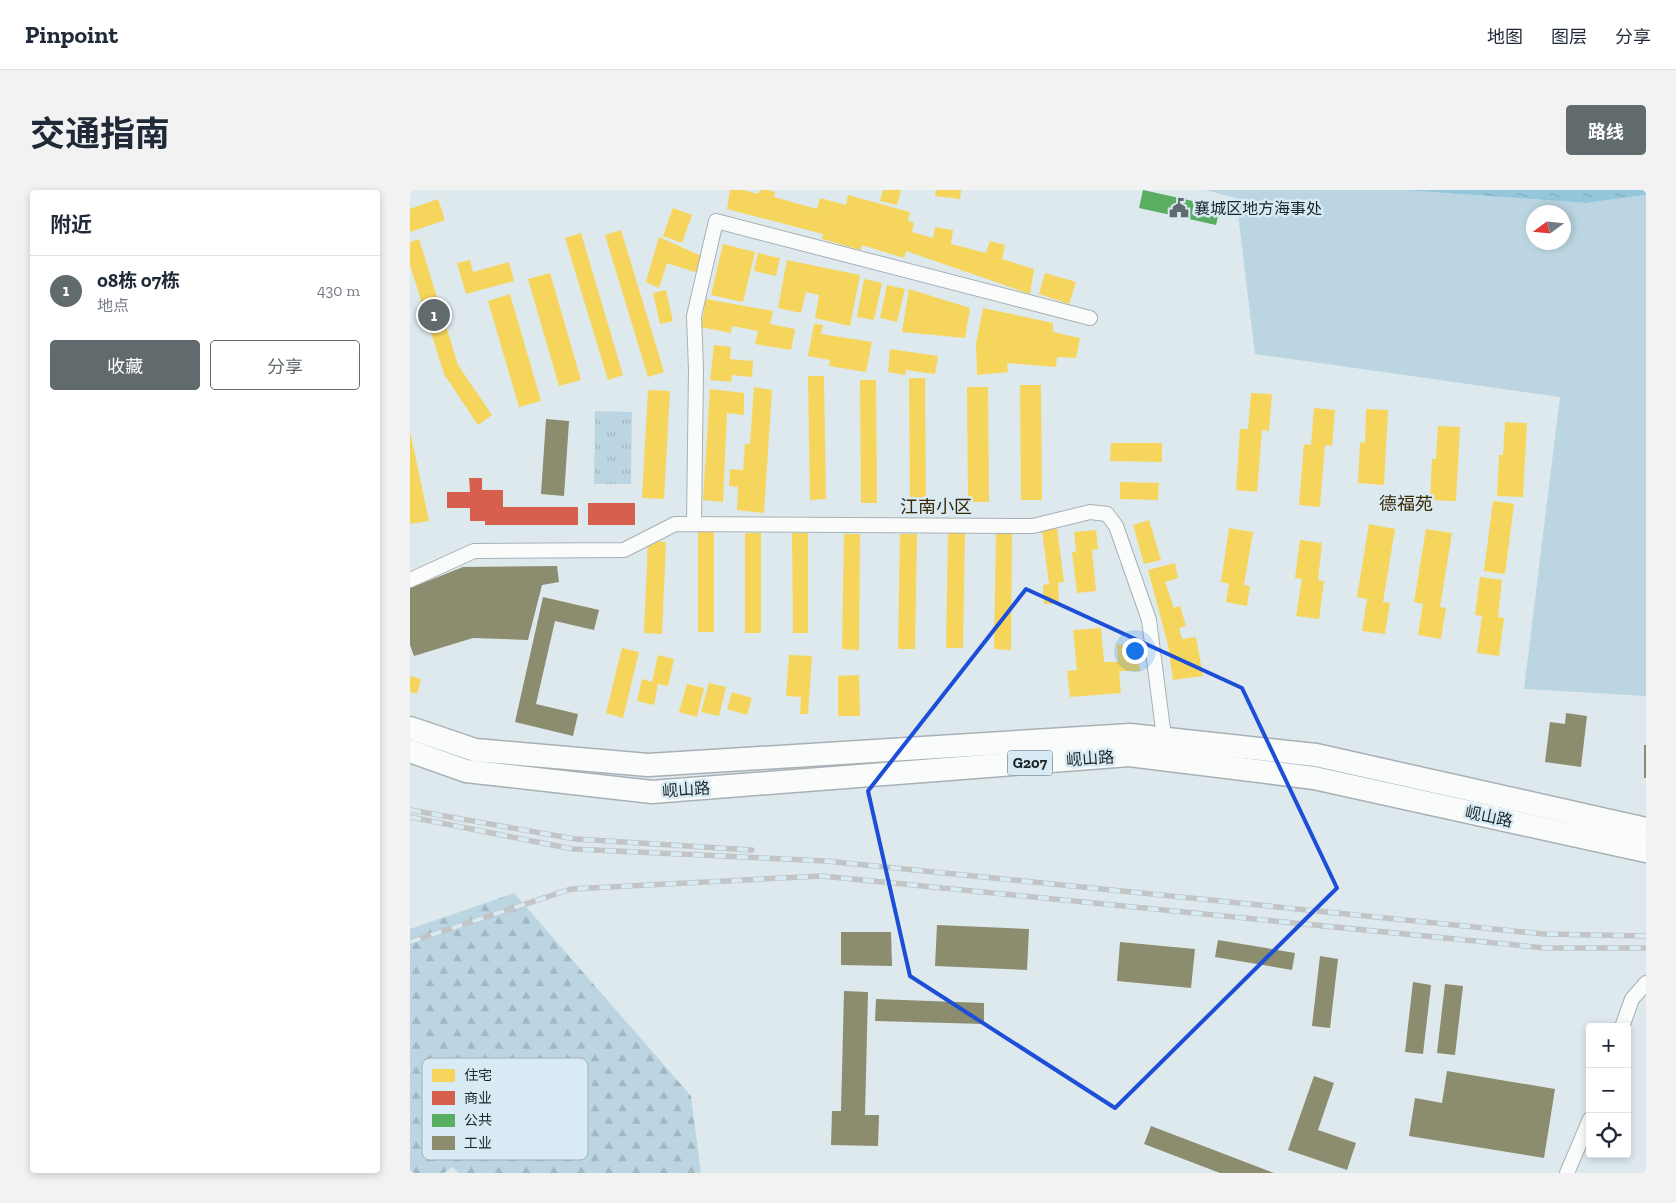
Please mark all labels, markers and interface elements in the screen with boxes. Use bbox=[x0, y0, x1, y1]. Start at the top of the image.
text: Pinpoint bbox=[25, 20, 118, 49]
text: 地图 bbox=[1487, 26, 1523, 48]
text: 图层 bbox=[1551, 26, 1587, 48]
text: 分享 bbox=[1615, 26, 1651, 48]
button: 路线 bbox=[1566, 105, 1646, 155]
text: 交通指南 bbox=[30, 113, 170, 155]
public building icon: 襄城区地方海事处 bbox=[1168, 197, 1190, 219]
place label: 襄城区地方海事处 bbox=[1194, 199, 1322, 218]
north arrow bbox=[1526, 205, 1571, 250]
text: 附近 bbox=[50, 212, 92, 237]
text: 08栋 07栋 bbox=[97, 269, 180, 292]
text: 1 bbox=[63, 281, 69, 300]
text: 430 m bbox=[317, 281, 360, 300]
text: 地点 bbox=[97, 296, 129, 315]
pin: 1 bbox=[418, 296, 450, 334]
button: 收藏 bbox=[50, 340, 200, 390]
button: 分享 bbox=[210, 340, 360, 390]
district label: 德福苑 bbox=[1379, 493, 1433, 515]
district label: 江南小区 bbox=[900, 496, 972, 518]
your location bbox=[1122, 638, 1148, 664]
street label: 岘山路 bbox=[1065, 747, 1115, 770]
road number: G207 bbox=[1008, 750, 1052, 776]
street label: 岘山路 bbox=[661, 778, 711, 801]
street label: 岘山路 bbox=[1463, 802, 1514, 831]
map controls bbox=[1586, 1023, 1631, 1158]
button: + bbox=[1586, 1023, 1631, 1068]
legend bbox=[422, 1058, 588, 1160]
text: 住宅 bbox=[464, 1067, 492, 1084]
button: − bbox=[1586, 1068, 1631, 1113]
text: 商业 bbox=[464, 1090, 492, 1107]
text: 公共 bbox=[464, 1112, 492, 1129]
button: locate bbox=[1586, 1113, 1631, 1158]
text: 工业 bbox=[464, 1135, 492, 1152]

